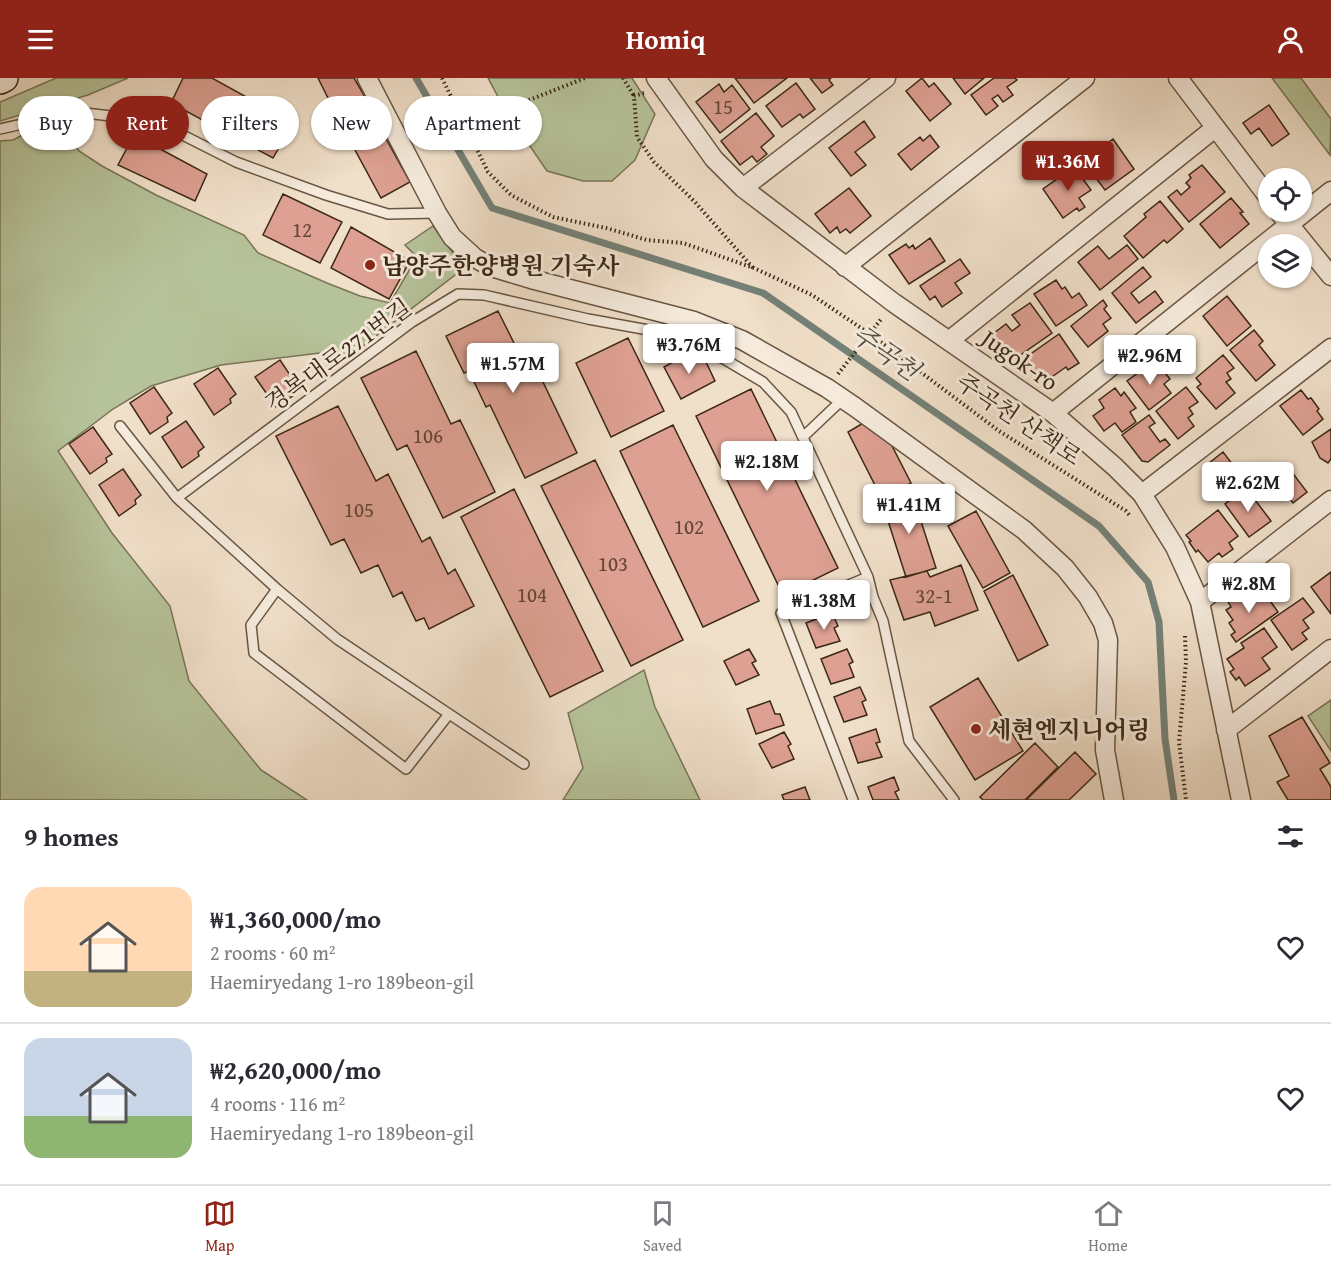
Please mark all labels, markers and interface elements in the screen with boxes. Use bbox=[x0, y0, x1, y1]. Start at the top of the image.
text: Homiq bbox=[626, 19, 705, 59]
icon: menu bbox=[24, 23, 57, 56]
icon: person bbox=[1274, 23, 1307, 56]
house number: 15 bbox=[713, 91, 733, 122]
chip: Buy bbox=[18, 96, 94, 150]
chip: Rent bbox=[106, 96, 189, 150]
chip: Filters bbox=[201, 96, 299, 150]
chip: New bbox=[311, 96, 392, 150]
chip: Apartment bbox=[404, 96, 542, 150]
pin: ₩1.36M bbox=[1019, 141, 1117, 192]
text: ₩1.36M bbox=[1036, 146, 1100, 175]
map controls bbox=[1258, 168, 1312, 288]
button: locate bbox=[1258, 168, 1312, 222]
house number: 12 bbox=[292, 214, 312, 245]
button: layers bbox=[1258, 234, 1312, 288]
place label: 남양주한양병원 기숙사 bbox=[382, 248, 620, 283]
marker: 남양주한양병원 기숙사 bbox=[363, 258, 377, 272]
street label: 경복대로271번길 bbox=[257, 290, 419, 420]
water label: 주곡천 bbox=[844, 314, 930, 391]
street label: Jugok-ro bbox=[972, 319, 1066, 399]
pin: ₩3.76M bbox=[640, 324, 738, 375]
text: ₩3.76M bbox=[657, 329, 721, 358]
pin: ₩2.96M bbox=[1101, 335, 1199, 386]
text: ₩2.96M bbox=[1118, 340, 1182, 369]
pin: ₩1.57M bbox=[464, 343, 562, 394]
text: ₩1.57M bbox=[481, 348, 545, 377]
street label: 주곡천 산책로 bbox=[949, 364, 1089, 474]
house number: 106 bbox=[413, 420, 443, 451]
pin: ₩2.18M bbox=[718, 441, 816, 492]
text: ₩2.18M bbox=[735, 446, 799, 475]
pin: ₩2.62M bbox=[1199, 462, 1297, 513]
text: ₩2.62M bbox=[1216, 467, 1280, 496]
pin: ₩1.41M bbox=[860, 484, 958, 535]
text: ₩1.41M bbox=[877, 489, 941, 518]
house number: 105 bbox=[344, 494, 374, 525]
house number: 102 bbox=[674, 511, 704, 542]
house number: 103 bbox=[598, 548, 628, 579]
pin: ₩2.8M bbox=[1207, 563, 1291, 614]
text: ₩2.8M bbox=[1222, 568, 1276, 597]
house number: 104 bbox=[517, 579, 547, 610]
pin: ₩1.38M bbox=[775, 580, 873, 631]
house number: 32-1 bbox=[915, 580, 953, 611]
text: ₩1.38M bbox=[792, 585, 856, 614]
place label: 세현엔지니어링 bbox=[988, 712, 1150, 747]
marker: 세현엔지니어링 bbox=[969, 722, 983, 736]
text: 9 homes bbox=[24, 817, 119, 856]
icon: filters bbox=[1274, 820, 1307, 853]
text: ₩1,360,000/mo bbox=[210, 899, 381, 938]
icon: home bbox=[72, 911, 144, 983]
icon: heart bbox=[1274, 931, 1307, 964]
text: 2 rooms · 60 m² bbox=[210, 938, 336, 967]
text: Haemiryedang 1-ro 189beon-gil bbox=[210, 967, 474, 996]
text: ₩2,620,000/mo bbox=[210, 1050, 381, 1089]
icon: home bbox=[72, 1062, 144, 1134]
icon: heart bbox=[1274, 1082, 1307, 1115]
text: 4 rooms · 116 m² bbox=[210, 1089, 345, 1118]
text: Haemiryedang 1-ro 189beon-gil bbox=[210, 1118, 474, 1147]
tab: Map bbox=[203, 1197, 236, 1257]
tab: Saved bbox=[643, 1197, 682, 1257]
tab: Home bbox=[1088, 1197, 1128, 1257]

